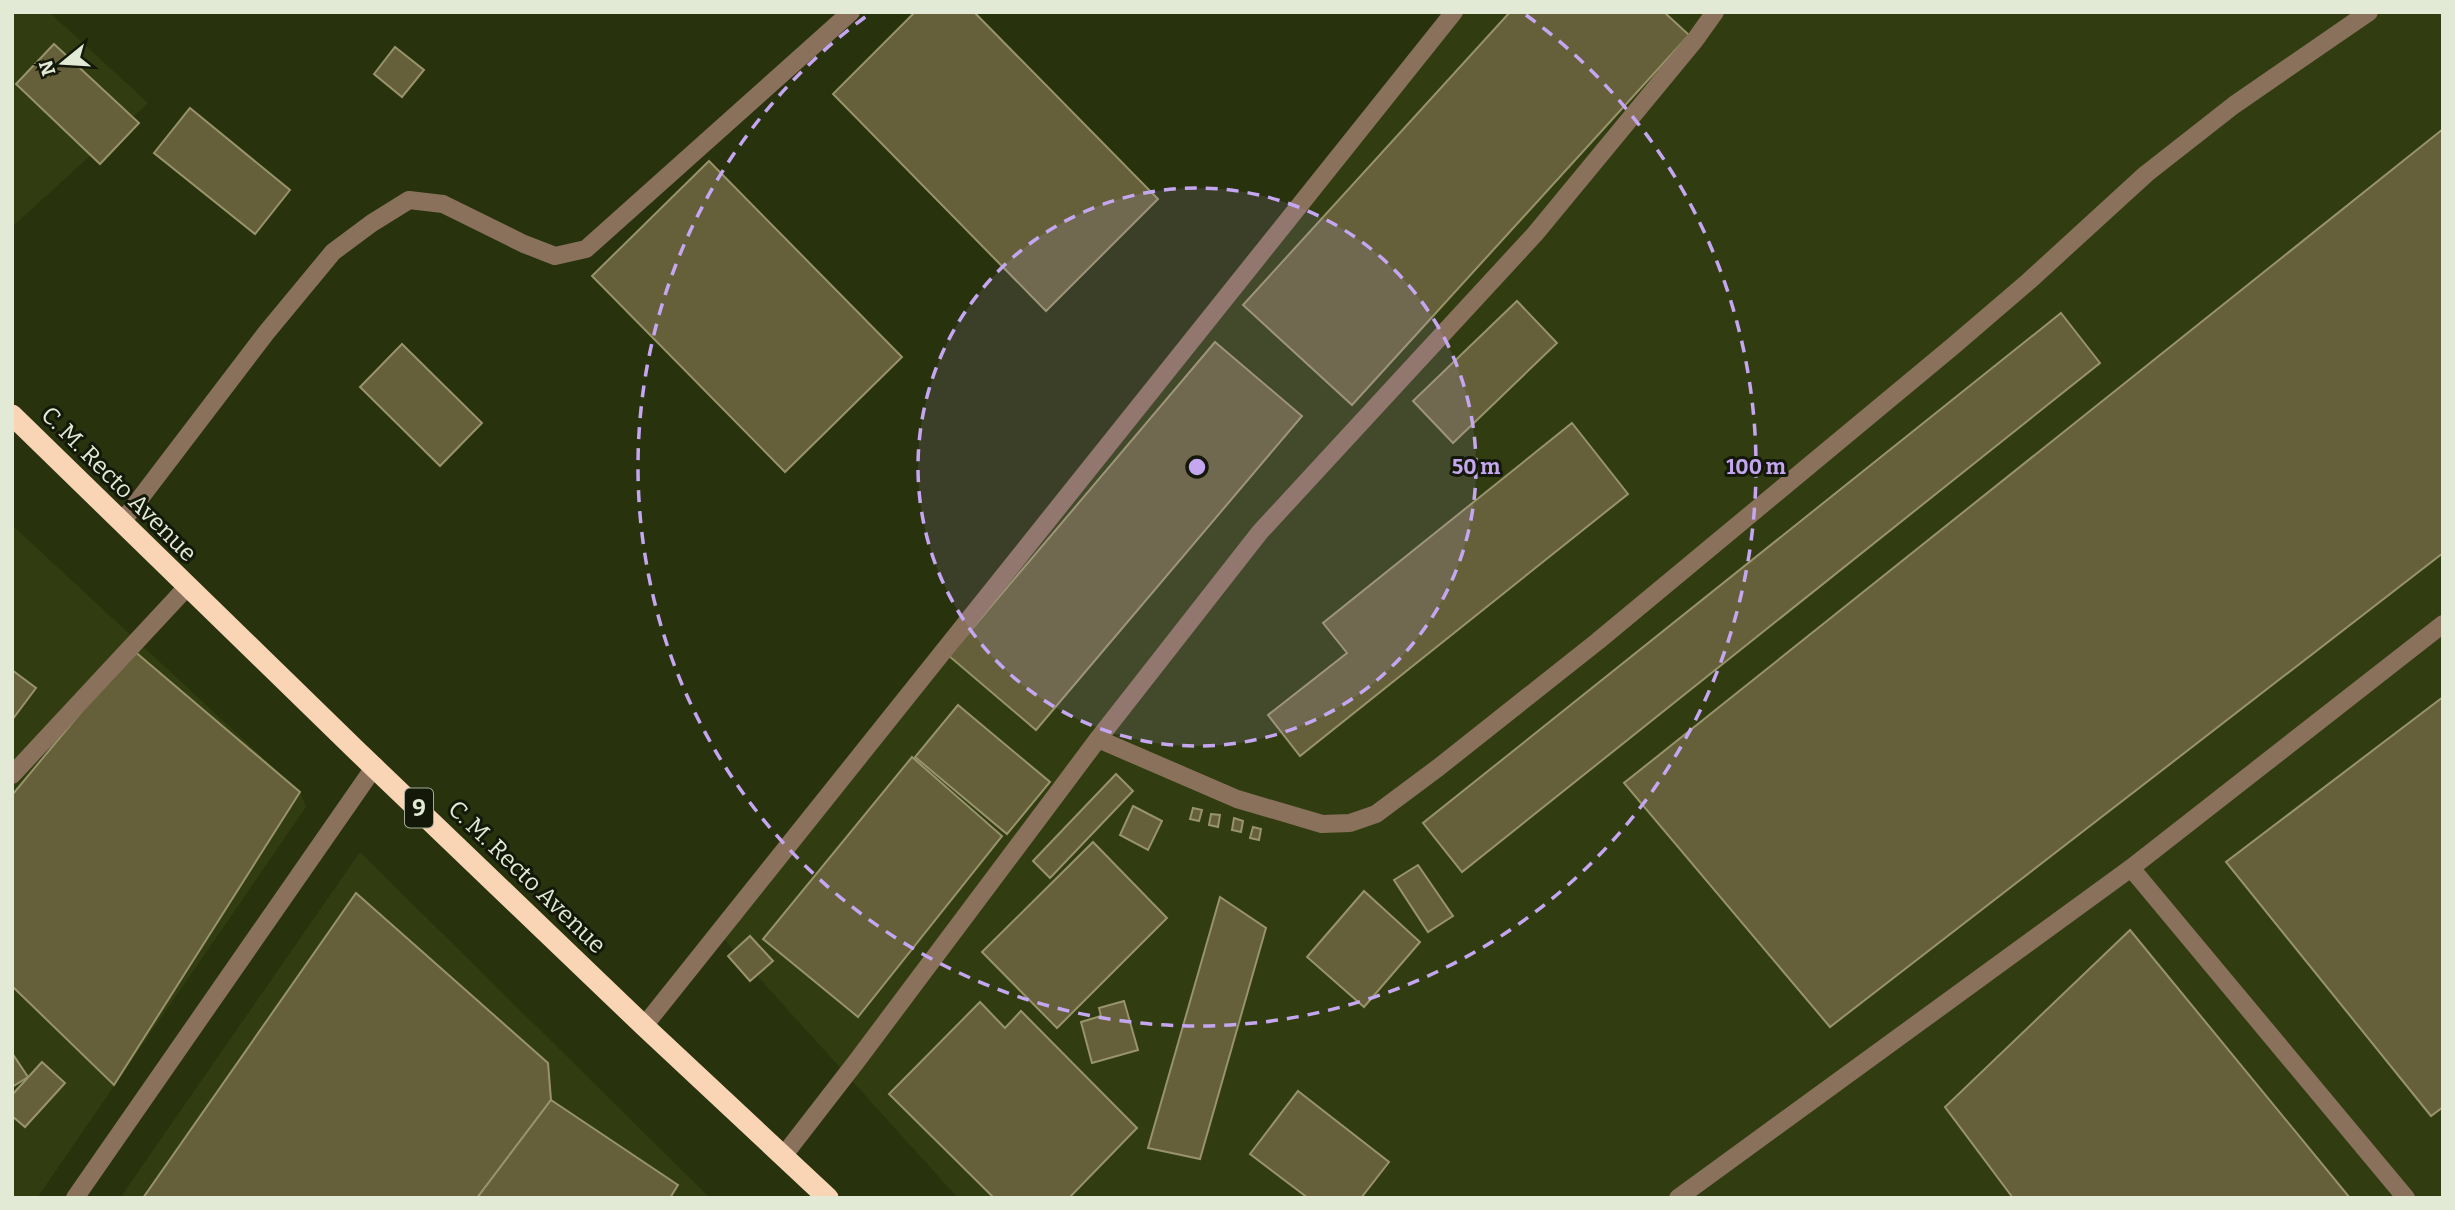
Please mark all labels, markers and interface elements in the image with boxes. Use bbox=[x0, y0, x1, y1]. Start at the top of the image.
north arrow bbox=[28, 28, 98, 98]
text: N bbox=[34, 57, 61, 79]
street label: C. M. Recto Avenue bbox=[36, 401, 202, 567]
text: 50 m bbox=[1452, 454, 1500, 480]
text: 100 m bbox=[1726, 454, 1786, 480]
centre of rings bbox=[1185, 455, 1209, 479]
road number: 9 bbox=[405, 788, 433, 828]
street label: C. M. Recto Avenue bbox=[443, 795, 611, 959]

